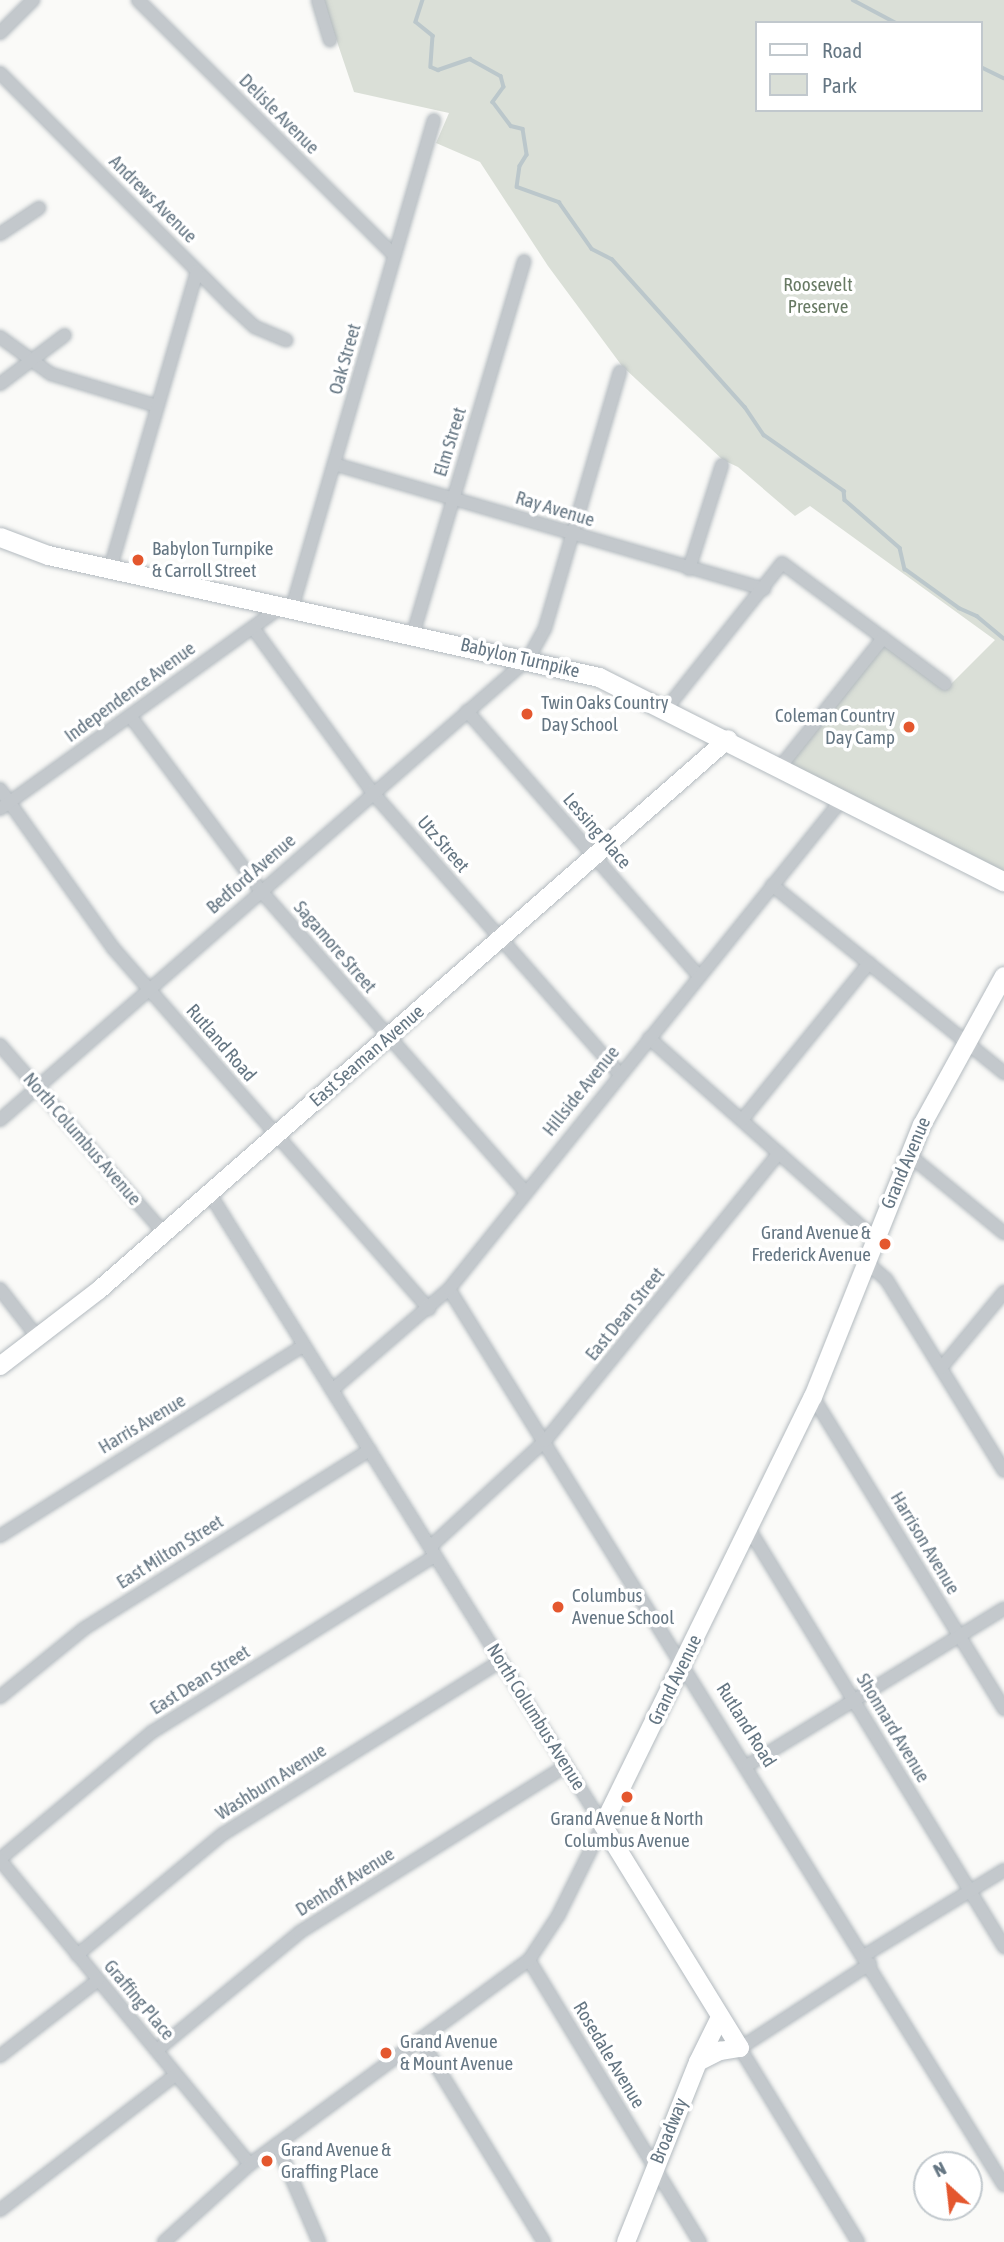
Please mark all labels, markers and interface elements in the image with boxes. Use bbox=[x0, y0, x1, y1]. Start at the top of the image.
legend bbox=[755, 21, 983, 112]
text: Road bbox=[822, 38, 862, 62]
street label: Delisle Avenue bbox=[234, 69, 324, 159]
text: Park bbox=[822, 73, 857, 97]
street label: Andrews Avenue bbox=[104, 150, 202, 248]
park label: Roosevelt Preserve bbox=[783, 274, 853, 318]
street label: Oak Street bbox=[324, 321, 366, 397]
street label: Elm Street bbox=[429, 405, 471, 479]
street label: Ray Avenue bbox=[513, 486, 597, 532]
place label: Babylon Turnpike & Carroll Street bbox=[152, 538, 273, 582]
marker: Babylon Turnpike & Carroll Street bbox=[130, 552, 146, 568]
street label: Babylon Turnpike bbox=[458, 633, 582, 683]
street label: Independence Avenue bbox=[60, 637, 200, 747]
place label: Twin Oaks Country Day School bbox=[541, 692, 668, 736]
place label: Coleman Country Day Camp bbox=[775, 705, 895, 749]
marker: Twin Oaks Country Day School bbox=[519, 706, 535, 722]
marker: Coleman Country Day Camp bbox=[901, 719, 917, 735]
street label: Lessing Place bbox=[558, 789, 636, 873]
street label: Utz Street bbox=[412, 811, 474, 877]
street label: Bedford Avenue bbox=[202, 829, 300, 919]
street label: Sagamore Street bbox=[289, 896, 381, 998]
street label: Rutland Road bbox=[181, 1000, 261, 1086]
street label: East Seaman Avenue bbox=[305, 1000, 429, 1112]
street label: Hillside Avenue bbox=[538, 1041, 624, 1141]
street label: North Columbus Avenue bbox=[18, 1068, 146, 1210]
street label: Grand Avenue bbox=[876, 1114, 936, 1212]
place label: Grand Avenue & Frederick Avenue bbox=[751, 1222, 871, 1266]
marker: Grand Avenue & Frederick Avenue bbox=[877, 1236, 893, 1252]
street label: East Dean Street bbox=[580, 1263, 670, 1365]
street label: Harris Avenue bbox=[94, 1389, 190, 1459]
street label: Harrison Avenue bbox=[885, 1488, 965, 1598]
street label: East Milton Street bbox=[112, 1510, 228, 1594]
place label: Columbus Avenue School bbox=[572, 1585, 674, 1629]
marker: Columbus Avenue School bbox=[550, 1599, 566, 1615]
street label: Grand Avenue bbox=[643, 1631, 707, 1729]
street label: East Dean Street bbox=[146, 1640, 254, 1720]
street label: North Columbus Avenue bbox=[482, 1640, 590, 1794]
street label: Shonnard Avenue bbox=[852, 1669, 934, 1787]
street label: Rutland Road bbox=[711, 1679, 781, 1771]
street label: Washburn Avenue bbox=[211, 1739, 331, 1825]
marker: Grand Avenue & North Columbus Avenue bbox=[619, 1789, 635, 1805]
place label: Grand Avenue & North Columbus Avenue bbox=[551, 1808, 703, 1852]
street label: Denhoff Avenue bbox=[291, 1843, 399, 1921]
street label: Graffing Place bbox=[99, 1955, 179, 2045]
street label: Rosedale Avenue bbox=[568, 1998, 650, 2112]
place label: Grand Avenue & Mount Avenue bbox=[400, 2031, 513, 2075]
marker: Grand Avenue & Mount Avenue bbox=[378, 2045, 394, 2061]
street label: Broadway bbox=[645, 2095, 693, 2167]
place label: Grand Avenue & Graffing Place bbox=[281, 2139, 391, 2183]
north arrow bbox=[913, 2151, 983, 2221]
marker: Grand Avenue & Graffing Place bbox=[259, 2153, 275, 2169]
text: N bbox=[929, 2157, 949, 2181]

